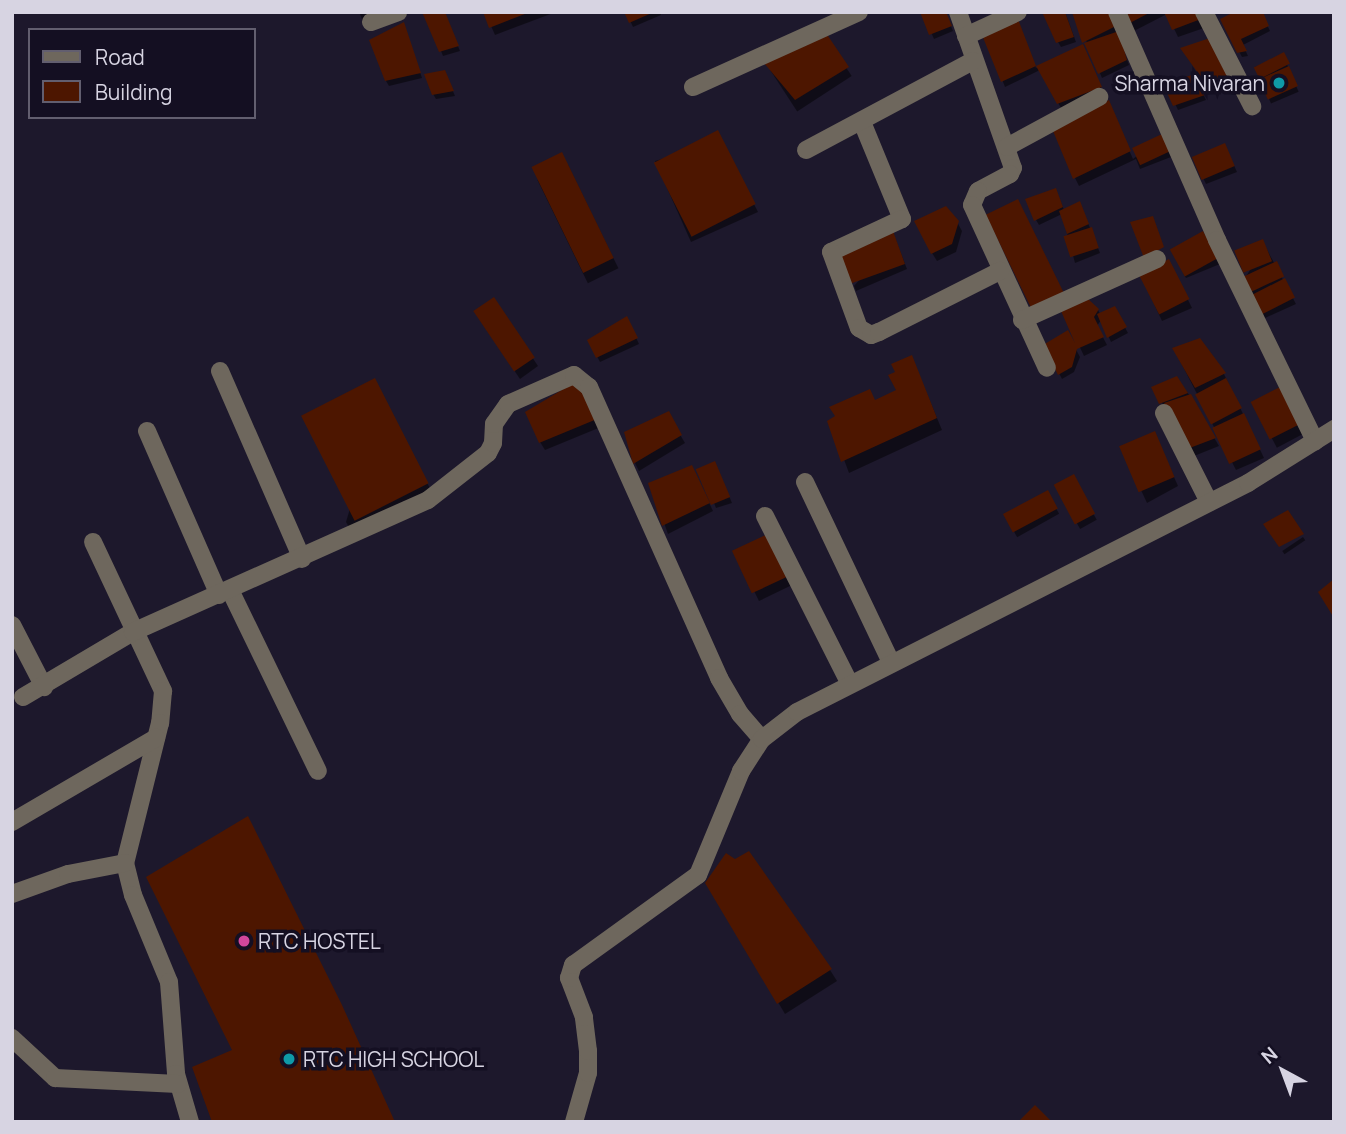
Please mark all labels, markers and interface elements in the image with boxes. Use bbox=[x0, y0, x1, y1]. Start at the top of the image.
legend bbox=[28, 28, 256, 119]
text: Road bbox=[95, 43, 145, 71]
place label: Sharma Nivaran bbox=[1114, 70, 1265, 96]
marker: Sharma Nivaran bbox=[1271, 75, 1287, 91]
text: Building bbox=[95, 78, 172, 106]
place label: RTC HOSTEL bbox=[258, 928, 381, 954]
marker: RTC HOSTEL bbox=[236, 933, 252, 949]
north arrow bbox=[1248, 1036, 1318, 1106]
text: N bbox=[1256, 1041, 1283, 1069]
place label: RTC HIGH SCHOOL bbox=[303, 1046, 484, 1072]
marker: RTC HIGH SCHOOL bbox=[281, 1051, 297, 1067]

